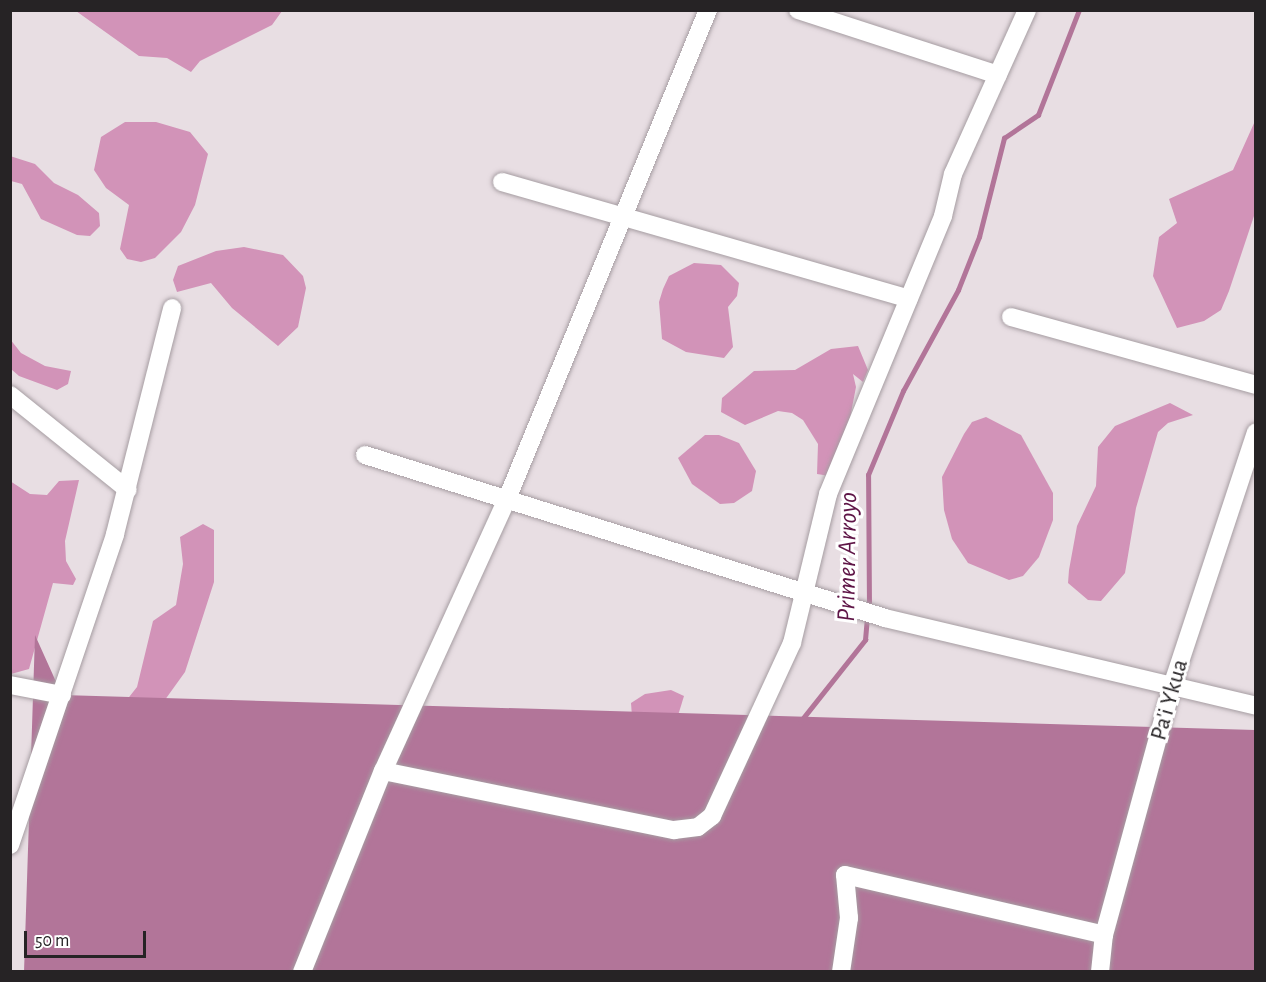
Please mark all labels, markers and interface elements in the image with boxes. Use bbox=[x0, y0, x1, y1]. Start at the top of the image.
water label: Primer Arroyo bbox=[831, 492, 865, 622]
street label: Pa'i Ykua bbox=[1145, 656, 1195, 744]
scale bar bbox=[27, 919, 148, 957]
text: 50 m bbox=[35, 932, 69, 950]

